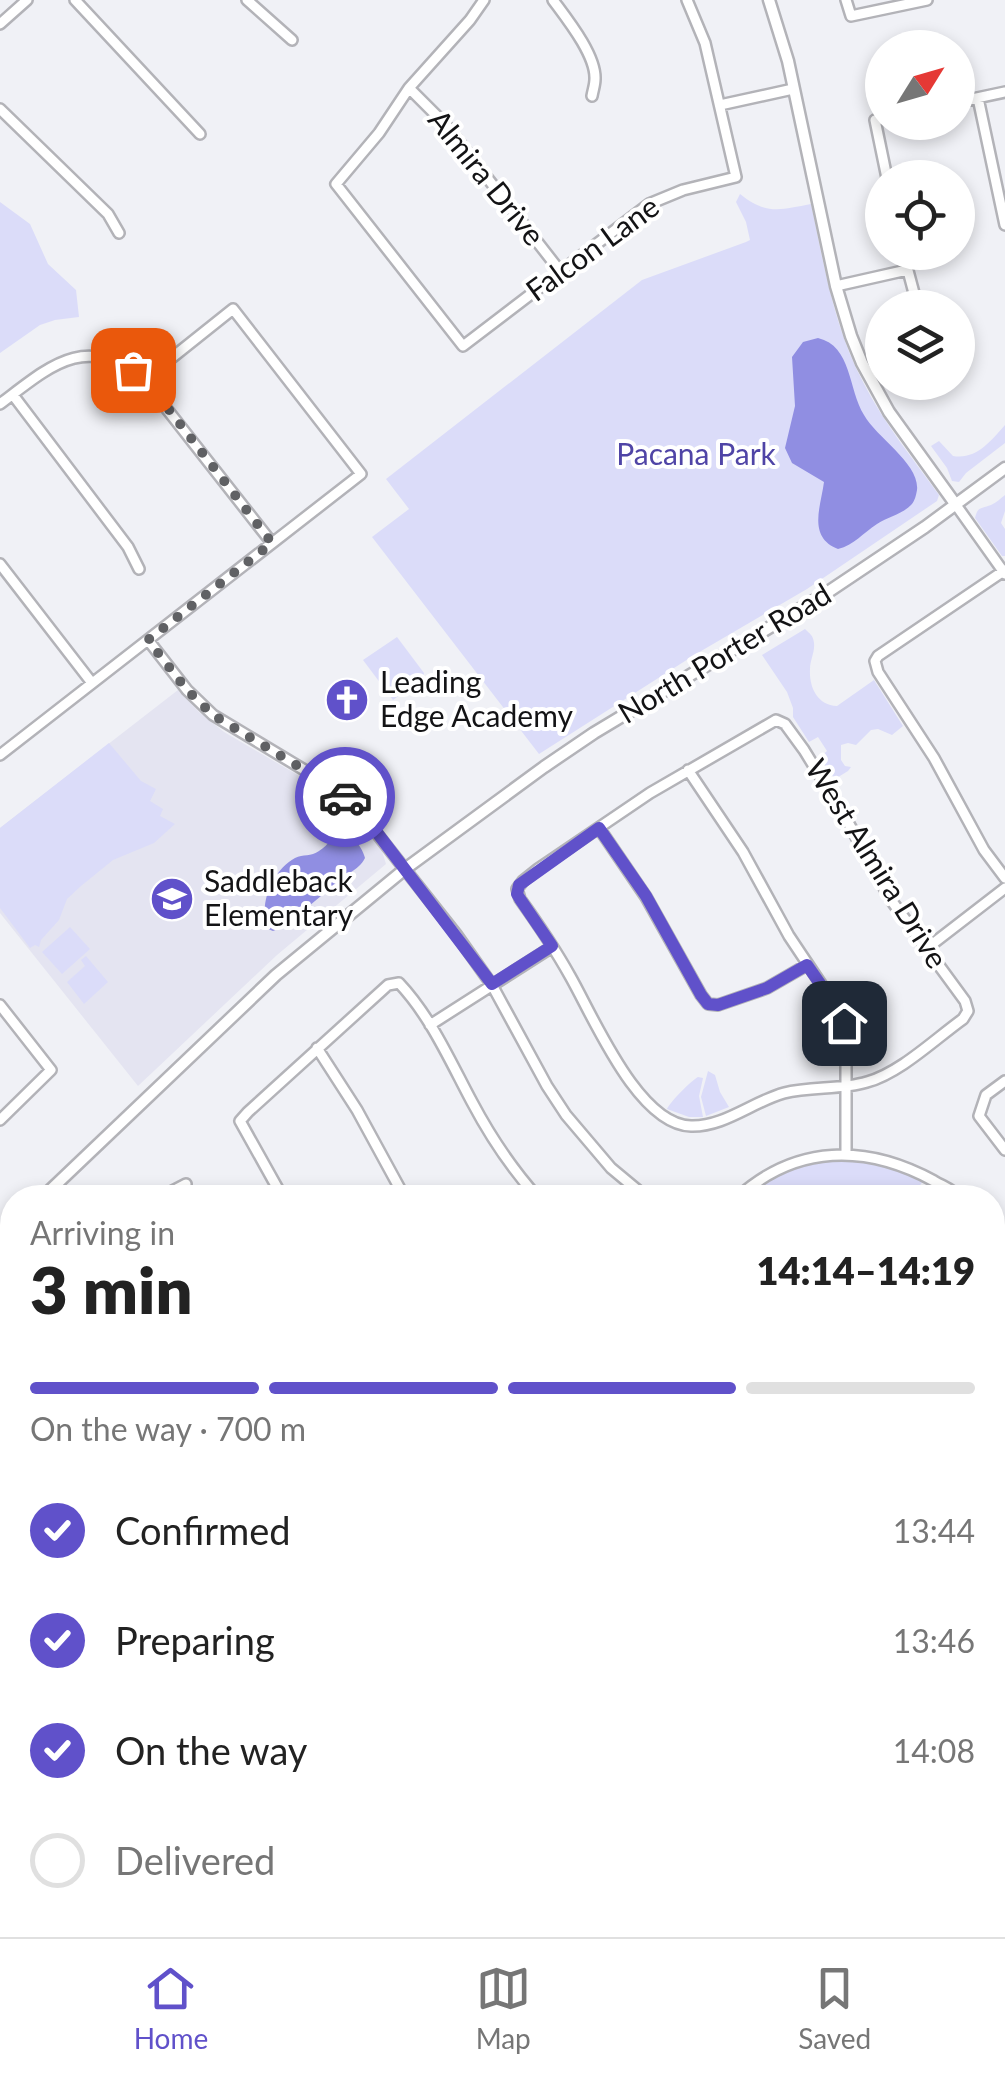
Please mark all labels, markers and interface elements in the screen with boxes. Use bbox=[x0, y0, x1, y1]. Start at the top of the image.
north arrow bbox=[865, 30, 975, 140]
map controls bbox=[865, 30, 975, 400]
street label: Almira Drive bbox=[422, 102, 553, 252]
button: locate bbox=[865, 160, 975, 270]
street label: Falcon Lane bbox=[518, 187, 665, 308]
button: layers bbox=[865, 290, 975, 400]
pin bbox=[91, 328, 176, 413]
icon: bag bbox=[106, 343, 161, 398]
park label: Pacana Park bbox=[616, 435, 777, 471]
street label: North Porter Road bbox=[611, 575, 837, 730]
place label: Leading Edge Academy bbox=[380, 663, 573, 733]
church icon: Leading Edge Academy bbox=[324, 677, 370, 723]
courier bbox=[295, 747, 395, 847]
street label: West Almira Drive bbox=[799, 752, 956, 974]
icon: car bbox=[318, 770, 373, 825]
place label: Saddleback Elementary bbox=[204, 862, 354, 932]
school or university icon: Saddleback Elementary bbox=[149, 876, 195, 922]
pin bbox=[802, 981, 887, 1066]
icon: home bbox=[817, 996, 872, 1051]
text: Arriving in bbox=[30, 1213, 175, 1252]
text: 14:14–14:19 bbox=[756, 1247, 975, 1293]
text: 3 min bbox=[30, 1250, 192, 1328]
text: On the way · 700 m bbox=[30, 1409, 306, 1448]
icon: check bbox=[30, 1503, 85, 1558]
text: Confirmed bbox=[115, 1507, 291, 1553]
text: 13:44 bbox=[893, 1511, 975, 1550]
icon: check bbox=[30, 1613, 85, 1668]
text: Preparing bbox=[115, 1617, 275, 1663]
text: 13:46 bbox=[893, 1621, 975, 1660]
icon: check bbox=[30, 1723, 85, 1778]
text: On the way bbox=[115, 1727, 307, 1773]
text: 14:08 bbox=[893, 1731, 975, 1770]
text: Delivered bbox=[115, 1837, 275, 1883]
tab: Home bbox=[134, 1961, 208, 2055]
tab: Map bbox=[476, 1961, 531, 2055]
tab: Saved bbox=[798, 1961, 871, 2055]

